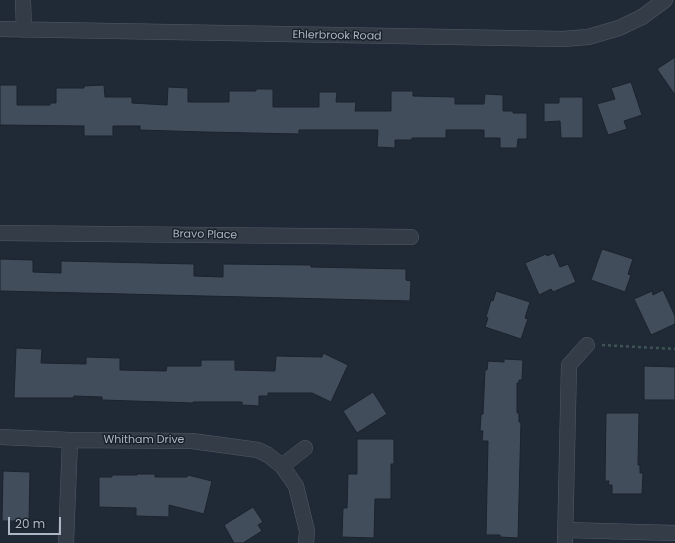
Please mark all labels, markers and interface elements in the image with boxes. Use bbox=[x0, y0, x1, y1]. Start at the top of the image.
street label: Ehlerbrook Road bbox=[292, 29, 382, 43]
street label: Bravo Place bbox=[173, 228, 237, 242]
street label: Whitham Drive bbox=[104, 433, 184, 447]
scale bar bbox=[10, 509, 63, 535]
text: 20 m bbox=[15, 515, 45, 532]

